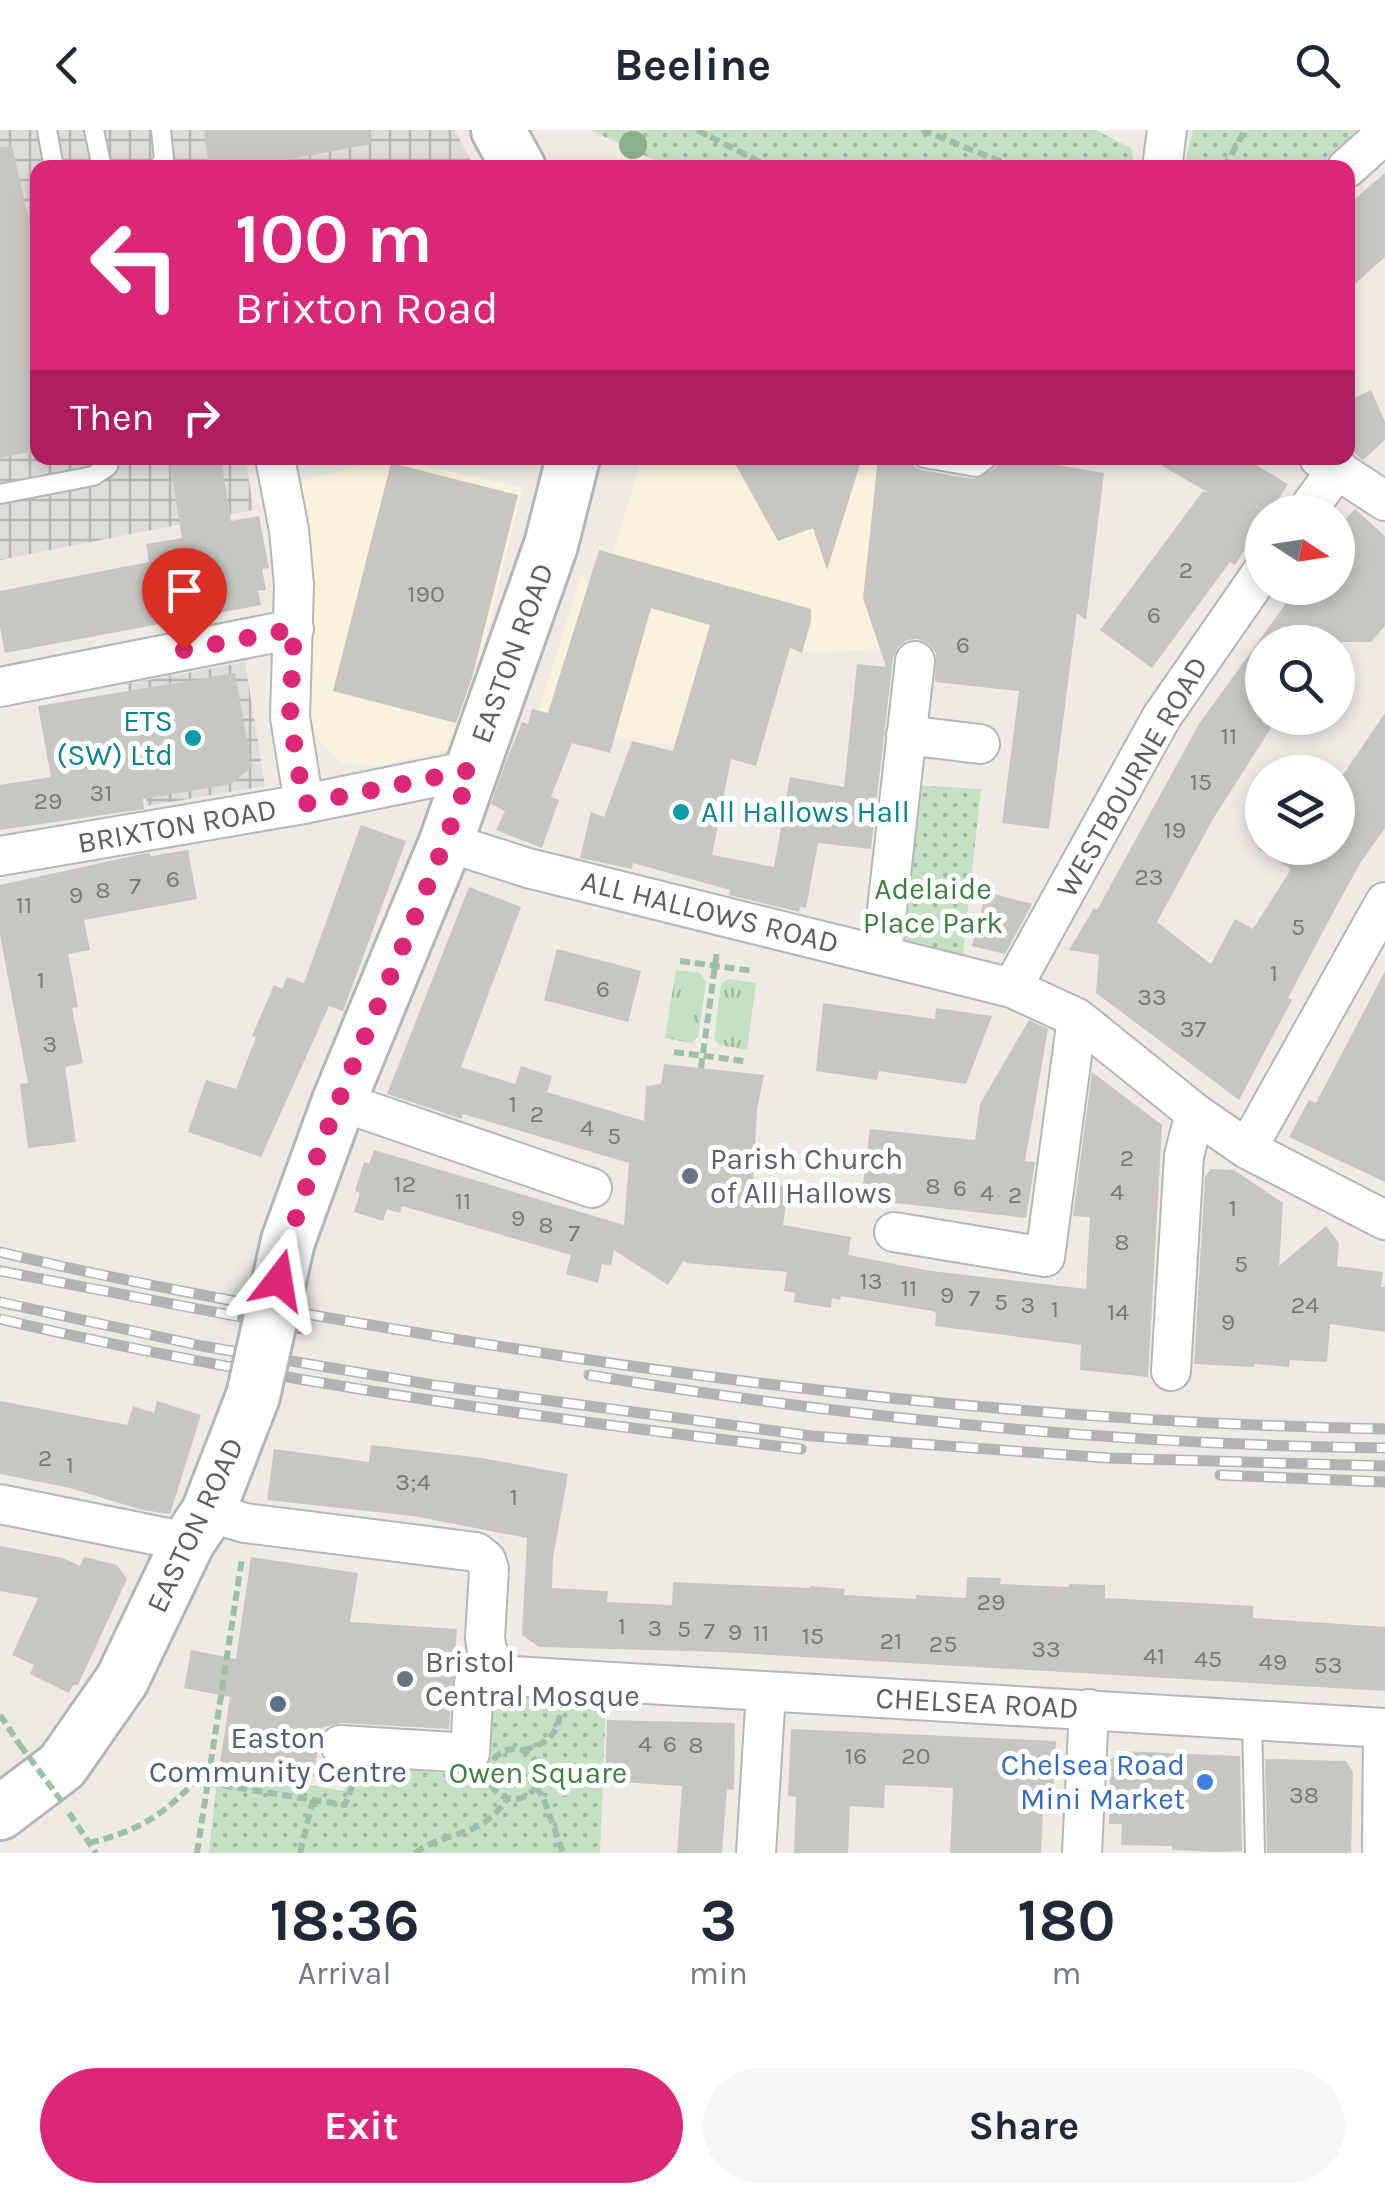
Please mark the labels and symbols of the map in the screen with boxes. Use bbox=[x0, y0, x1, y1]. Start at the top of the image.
north arrow bbox=[1245, 495, 1355, 605]
pin bbox=[142, 548, 227, 651]
house number: 2 bbox=[1179, 555, 1193, 584]
street label: EASTON ROAD bbox=[463, 558, 561, 748]
house number: 190 bbox=[407, 579, 445, 608]
house number: 6 bbox=[1147, 600, 1161, 629]
house number: 6 bbox=[956, 630, 970, 659]
street label: WESTBOURNE ROAD bbox=[1048, 650, 1216, 904]
place label: ETS (SW) Ltd bbox=[57, 703, 173, 773]
house number: 11 bbox=[1221, 721, 1237, 750]
marker: ETS (SW) Ltd bbox=[182, 727, 204, 749]
house number: 15 bbox=[1190, 767, 1212, 796]
house number: 31 bbox=[89, 778, 113, 807]
house number: 29 bbox=[34, 786, 63, 815]
street label: BRIXTON ROAD bbox=[75, 791, 279, 861]
place label: All Hallows Hall bbox=[701, 794, 910, 830]
marker: All Hallows Hall bbox=[670, 801, 692, 823]
house number: 19 bbox=[1164, 815, 1186, 844]
house number: 23 bbox=[1134, 862, 1164, 891]
street label: ALL HALLOWS ROAD bbox=[578, 863, 842, 961]
house number: 6 bbox=[166, 864, 180, 893]
house number: 7 bbox=[129, 871, 141, 900]
park label: Adelaide Place Park bbox=[863, 871, 1003, 941]
house number: 8 bbox=[95, 875, 111, 904]
house number: 9 bbox=[69, 880, 83, 909]
house number: 11 bbox=[16, 890, 32, 919]
house number: 5 bbox=[1291, 912, 1305, 941]
house number: 1 bbox=[1270, 958, 1278, 987]
house number: 1 bbox=[37, 965, 45, 994]
house number: 6 bbox=[596, 974, 610, 1003]
house number: 33 bbox=[1137, 982, 1167, 1011]
house number: 37 bbox=[1180, 1014, 1207, 1043]
house number: 3 bbox=[43, 1029, 57, 1058]
house number: 1 bbox=[509, 1089, 517, 1118]
house number: 2 bbox=[530, 1099, 544, 1128]
house number: 4 bbox=[580, 1113, 594, 1142]
house number: 5 bbox=[607, 1121, 621, 1150]
place label: Parish Church of All Hallows bbox=[710, 1141, 903, 1211]
house number: 2 bbox=[1120, 1143, 1134, 1172]
marker: Parish Church of All Hallows bbox=[679, 1165, 701, 1187]
house number: 12 bbox=[394, 1169, 416, 1198]
house number: 8 bbox=[925, 1171, 941, 1200]
house number: 6 bbox=[953, 1173, 967, 1202]
house number: 4 bbox=[1110, 1177, 1124, 1206]
house number: 4 bbox=[980, 1178, 994, 1207]
house number: 2 bbox=[1008, 1180, 1022, 1209]
house number: 11 bbox=[455, 1186, 471, 1215]
house number: 1 bbox=[1229, 1193, 1237, 1222]
house number: 9 bbox=[511, 1203, 525, 1232]
house number: 8 bbox=[538, 1210, 554, 1239]
house number: 7 bbox=[568, 1218, 580, 1247]
house number: 8 bbox=[1114, 1227, 1130, 1256]
position arrow bbox=[227, 1228, 331, 1332]
house number: 5 bbox=[1234, 1249, 1248, 1278]
house number: 13 bbox=[859, 1266, 883, 1295]
house number: 11 bbox=[901, 1273, 917, 1302]
house number: 9 bbox=[940, 1280, 954, 1309]
house number: 7 bbox=[968, 1283, 980, 1312]
house number: 5 bbox=[994, 1287, 1008, 1316]
house number: 3 bbox=[1021, 1290, 1035, 1319]
house number: 24 bbox=[1291, 1290, 1319, 1319]
house number: 1 bbox=[1051, 1294, 1059, 1323]
house number: 14 bbox=[1107, 1297, 1129, 1326]
house number: 9 bbox=[1221, 1307, 1235, 1336]
street label: EASTON ROAD bbox=[139, 1432, 251, 1618]
house number: 2 bbox=[38, 1443, 52, 1472]
house number: 1 bbox=[66, 1450, 74, 1479]
house number: 3;4 bbox=[395, 1467, 431, 1496]
house number: 1 bbox=[510, 1482, 518, 1511]
house number: 29 bbox=[977, 1587, 1006, 1616]
house number: 1 bbox=[618, 1611, 626, 1640]
house number: 3 bbox=[648, 1613, 662, 1642]
house number: 5 bbox=[677, 1614, 691, 1643]
house number: 7 bbox=[703, 1616, 715, 1645]
house number: 9 bbox=[728, 1617, 742, 1646]
house number: 11 bbox=[753, 1618, 769, 1647]
house number: 15 bbox=[802, 1621, 824, 1650]
house number: 21 bbox=[880, 1626, 902, 1655]
house number: 25 bbox=[929, 1629, 957, 1658]
house number: 33 bbox=[1031, 1634, 1061, 1663]
house number: 41 bbox=[1143, 1641, 1165, 1670]
place label: Bristol Central Mosque bbox=[425, 1644, 640, 1714]
house number: 45 bbox=[1194, 1644, 1222, 1673]
house number: 49 bbox=[1259, 1647, 1287, 1676]
house number: 53 bbox=[1314, 1650, 1342, 1679]
marker: Bristol Central Mosque bbox=[394, 1668, 416, 1690]
street label: CHELSEA ROAD bbox=[874, 1680, 1080, 1726]
marker: Easton Community Centre bbox=[267, 1693, 289, 1715]
place label: Easton Community Centre bbox=[149, 1720, 407, 1790]
house number: 4 bbox=[638, 1729, 652, 1758]
house number: 6 bbox=[663, 1729, 677, 1758]
house number: 8 bbox=[688, 1730, 704, 1759]
house number: 16 bbox=[845, 1741, 867, 1770]
house number: 20 bbox=[901, 1741, 931, 1770]
place label: Chelsea Road Mini Market bbox=[1001, 1747, 1185, 1817]
park label: Owen Square bbox=[449, 1755, 627, 1791]
marker: Chelsea Road Mini Market bbox=[1194, 1771, 1216, 1793]
house number: 38 bbox=[1289, 1780, 1319, 1809]

